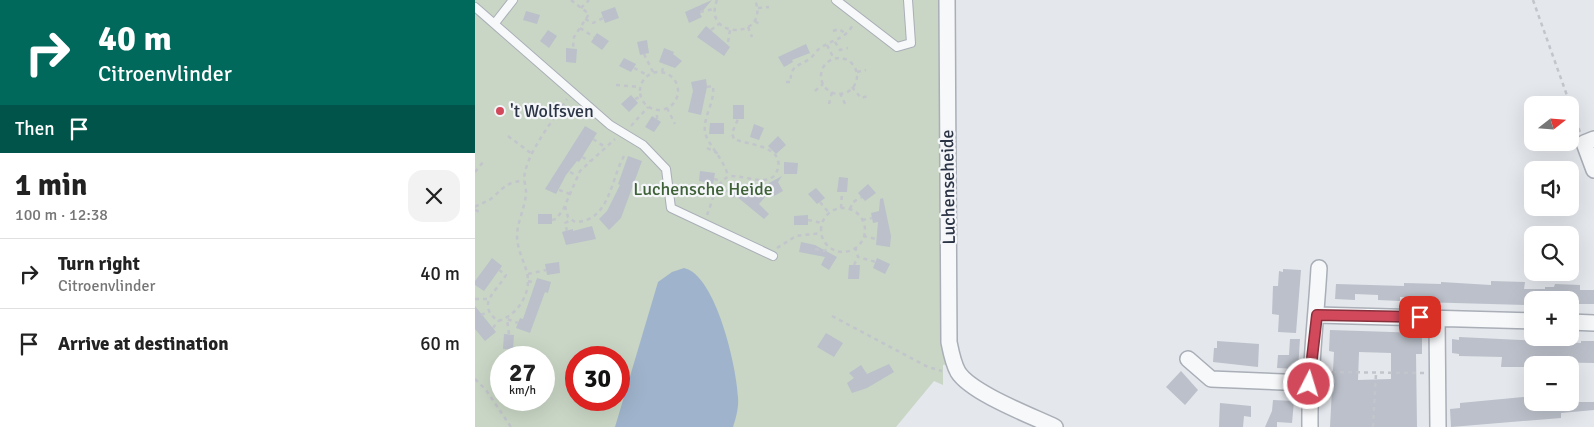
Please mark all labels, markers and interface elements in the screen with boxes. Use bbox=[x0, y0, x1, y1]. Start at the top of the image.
text: 40 m bbox=[98, 17, 172, 60]
icon: right bbox=[15, 20, 80, 85]
text: Citroenvlinder bbox=[98, 60, 232, 87]
north arrow bbox=[1524, 96, 1579, 151]
map controls bbox=[1524, 96, 1579, 411]
place label: 't Wolfsven bbox=[510, 100, 594, 122]
marker: 't Wolfsven bbox=[494, 105, 506, 117]
icon: arrive bbox=[65, 115, 93, 143]
text: Then bbox=[15, 117, 55, 141]
street label: Luchenseheide bbox=[936, 129, 960, 245]
button: sound bbox=[1524, 161, 1579, 216]
text: 1 min bbox=[15, 167, 87, 204]
button: close bbox=[408, 170, 460, 222]
park label: Luchensche Heide bbox=[633, 178, 773, 200]
text: 100 m · 12:38 bbox=[15, 205, 108, 225]
button: search bbox=[1524, 226, 1579, 281]
text: Turn right bbox=[58, 252, 140, 276]
icon: right bbox=[15, 260, 43, 288]
text: 40 m bbox=[420, 262, 460, 286]
text: Citroenvlinder bbox=[58, 276, 155, 296]
button: + bbox=[1524, 291, 1579, 346]
pin bbox=[1399, 296, 1441, 338]
icon: arrive bbox=[1406, 303, 1434, 331]
icon: arrive bbox=[15, 330, 43, 358]
text: Arrive at destination bbox=[58, 332, 229, 356]
text: 60 m bbox=[420, 332, 460, 356]
speed limit sign: 30 bbox=[565, 346, 630, 411]
button: − bbox=[1524, 356, 1579, 411]
text: 27 bbox=[509, 357, 536, 388]
position arrow bbox=[1282, 357, 1334, 409]
text: km/h bbox=[509, 383, 536, 398]

